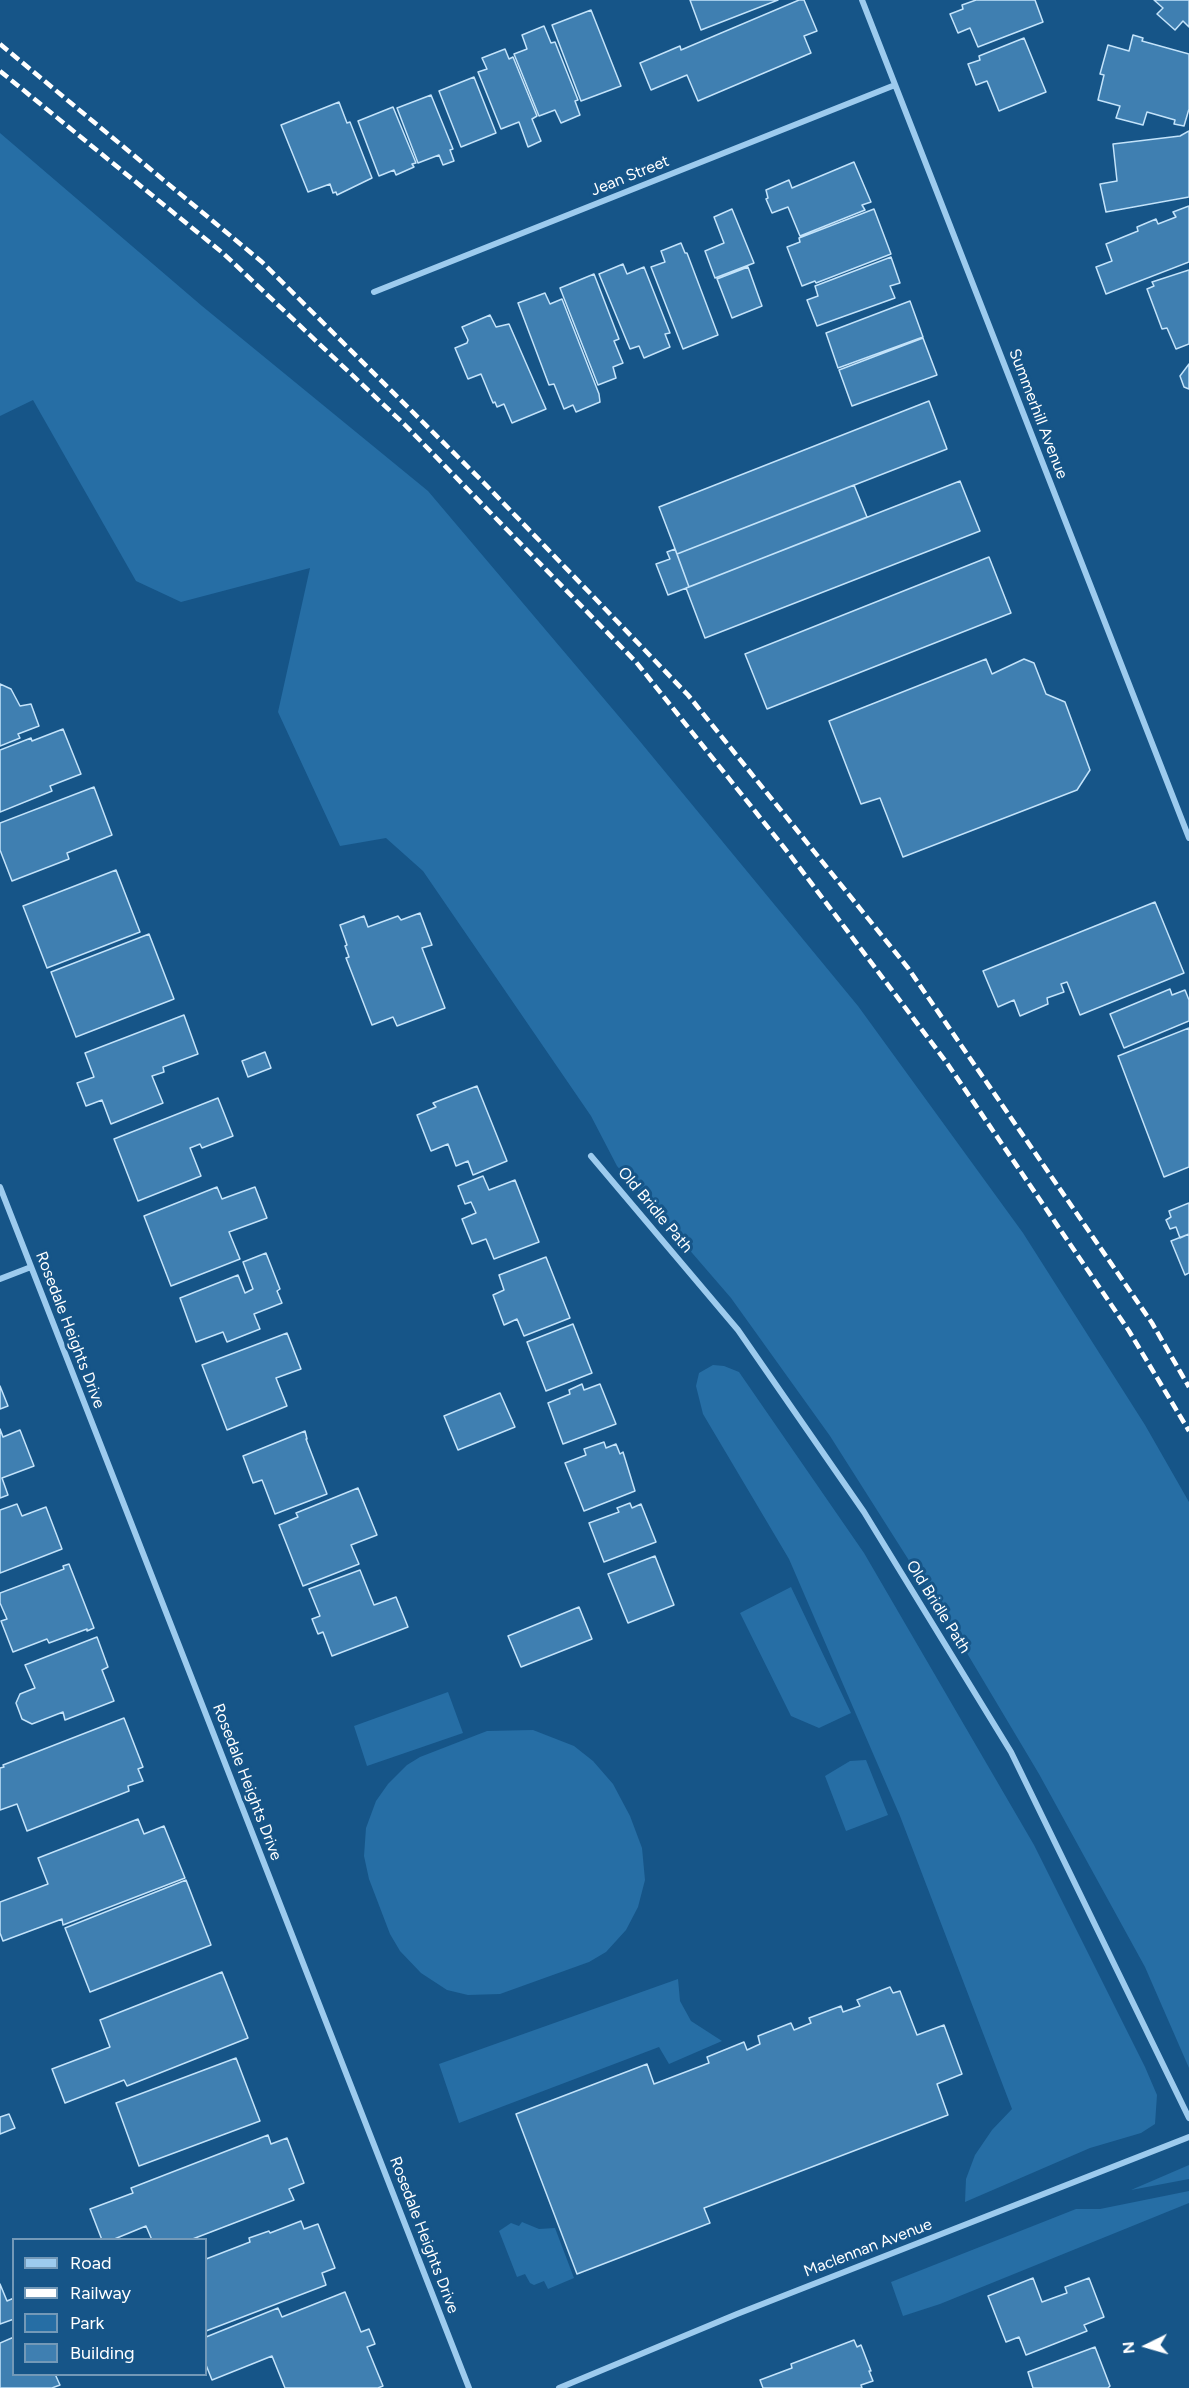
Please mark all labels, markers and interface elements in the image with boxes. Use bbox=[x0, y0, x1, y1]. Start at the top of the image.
street label: Jean Street bbox=[588, 152, 672, 200]
street label: Summerhill Avenue bbox=[1004, 346, 1072, 482]
street label: Old Bridle Path bbox=[614, 1163, 696, 1257]
street label: Rosedale Heights Drive bbox=[31, 1249, 109, 1411]
street label: Old Bridle Path bbox=[902, 1557, 974, 1657]
street label: Rosedale Heights Drive bbox=[208, 1701, 286, 1863]
street label: Rosedale Heights Drive bbox=[385, 2154, 463, 2316]
street label: Maclennan Avenue bbox=[801, 2215, 935, 2281]
legend bbox=[12, 2238, 207, 2376]
text: Road bbox=[70, 2252, 111, 2274]
text: Railway bbox=[70, 2282, 131, 2304]
text: Park bbox=[70, 2312, 104, 2334]
north arrow bbox=[1117, 2316, 1177, 2376]
text: N bbox=[1119, 2341, 1139, 2355]
text: Building bbox=[70, 2342, 135, 2364]

